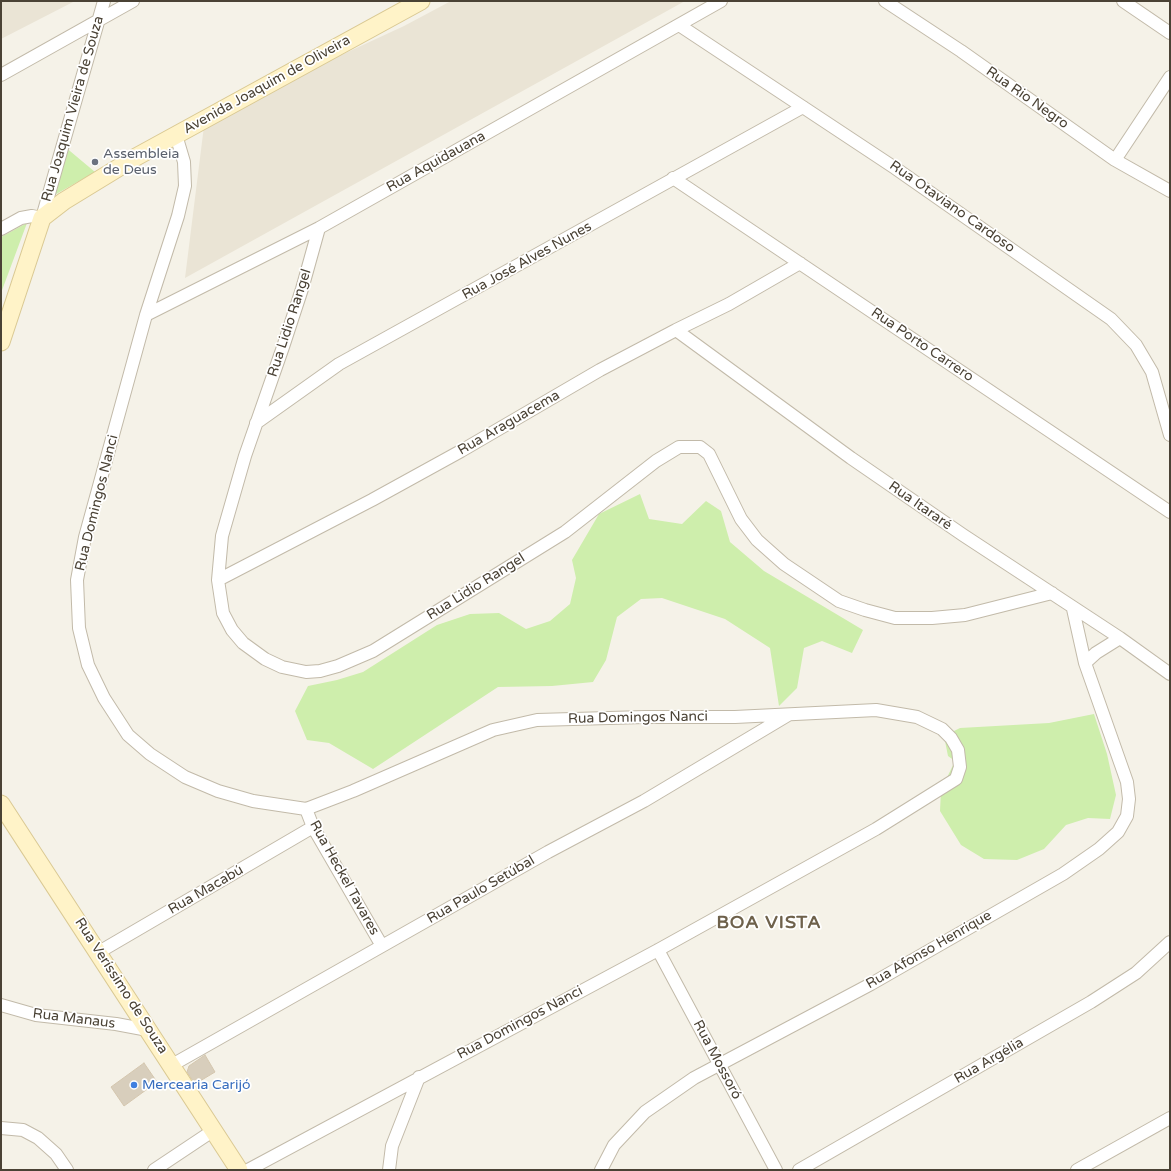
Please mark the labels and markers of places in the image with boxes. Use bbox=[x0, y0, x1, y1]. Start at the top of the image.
place label: Assembleia de Deus bbox=[103, 146, 179, 178]
marker: Assembleia de Deus bbox=[90, 157, 100, 167]
place label: Mercearia Carijó bbox=[142, 1077, 250, 1093]
marker: Mercearia Carijó bbox=[129, 1080, 139, 1090]

